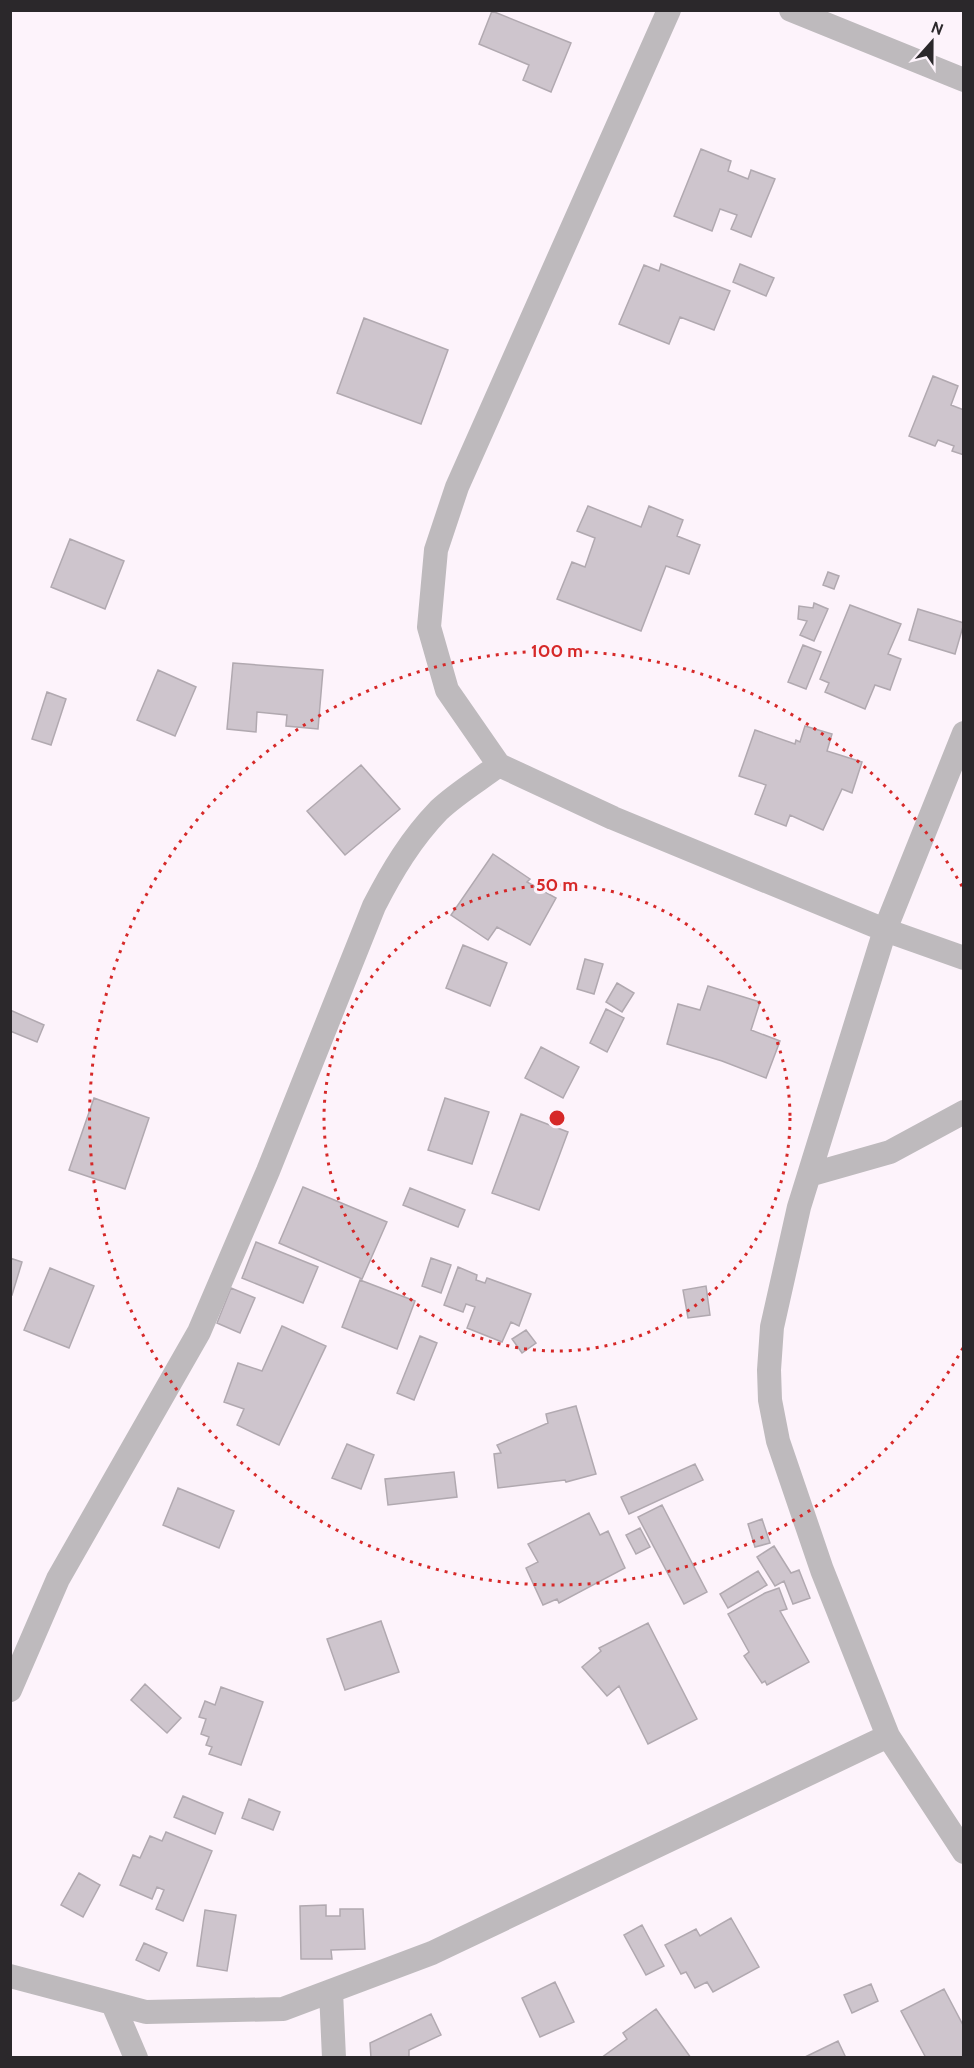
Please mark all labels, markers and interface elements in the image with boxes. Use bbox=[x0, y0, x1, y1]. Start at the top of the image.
north arrow bbox=[902, 12, 962, 72]
text: N bbox=[929, 18, 946, 39]
text: 100 m bbox=[531, 640, 583, 662]
text: 50 m bbox=[536, 874, 578, 896]
centre of rings bbox=[547, 1108, 567, 1128]

